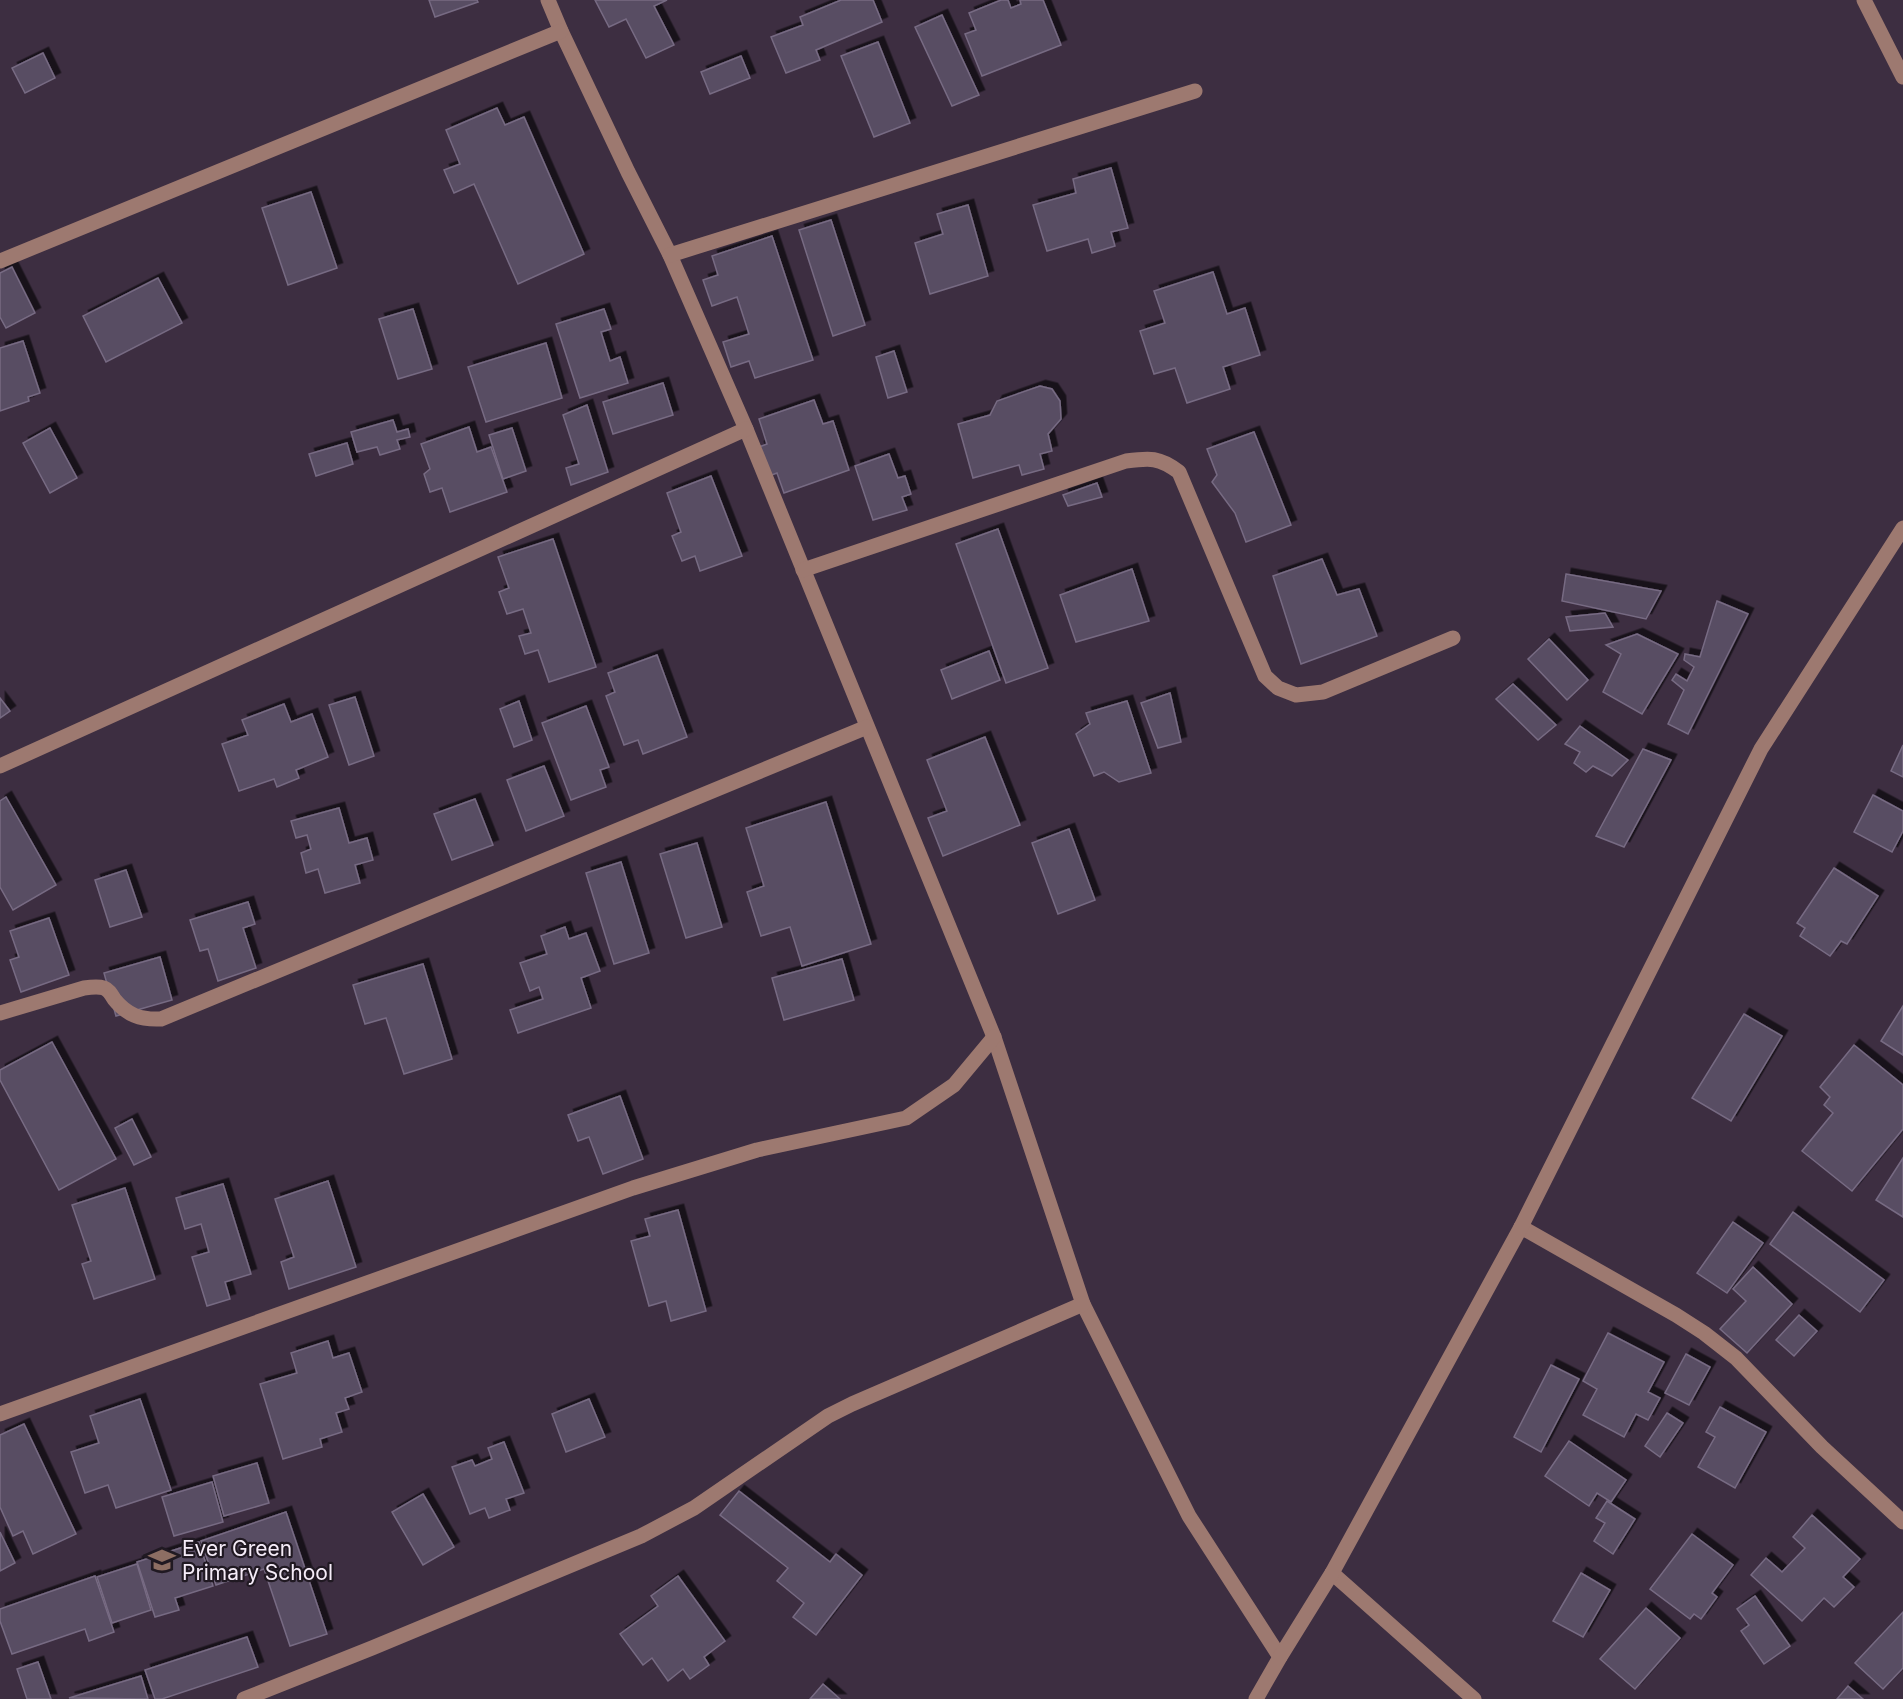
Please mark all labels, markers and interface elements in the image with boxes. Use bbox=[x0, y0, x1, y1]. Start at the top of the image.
place label: Ever Green Primary School bbox=[182, 1536, 333, 1585]
school or university icon: Ever Green Primary School bbox=[147, 1545, 177, 1575]

